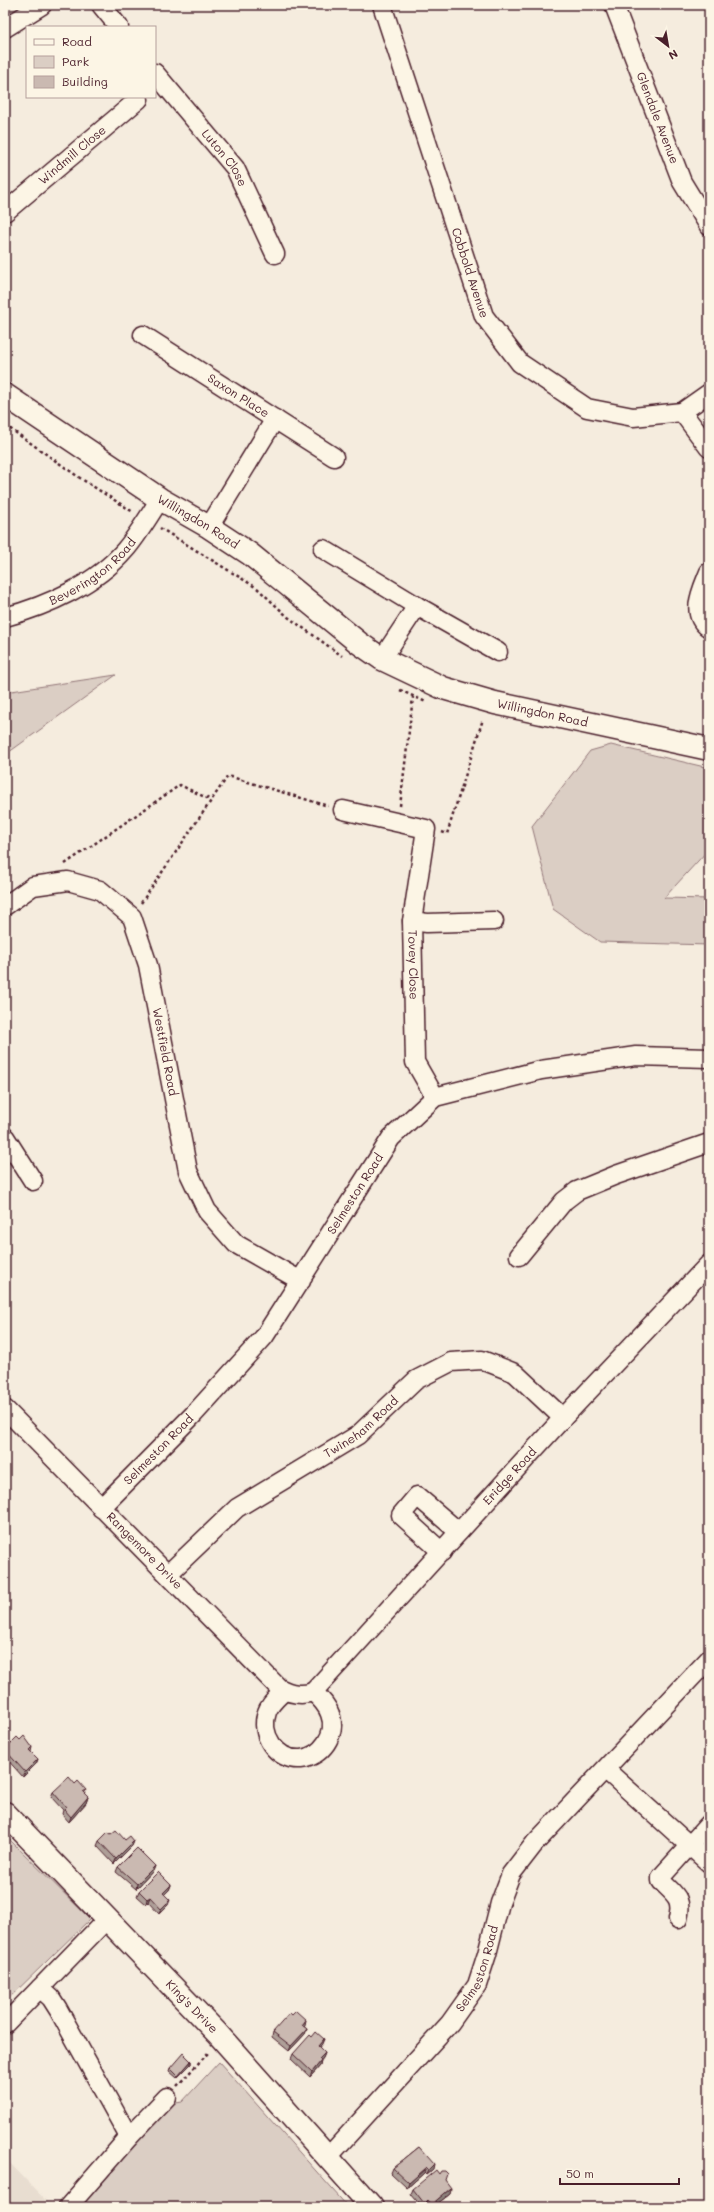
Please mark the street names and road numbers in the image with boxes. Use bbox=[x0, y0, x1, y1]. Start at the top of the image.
street label: Glendale Avenue bbox=[633, 69, 683, 166]
street label: Windmill Close bbox=[35, 121, 109, 188]
street label: Luton Close bbox=[199, 125, 251, 189]
street label: Cobbold Avenue bbox=[449, 225, 493, 320]
street label: Saxon Place bbox=[205, 369, 273, 421]
street label: Willingdon Road bbox=[155, 490, 243, 552]
street label: Beverington Road bbox=[46, 534, 139, 608]
street label: Willingdon Road bbox=[496, 695, 590, 730]
street label: Tovey Close bbox=[405, 930, 423, 1000]
street label: Westfield Road bbox=[149, 1006, 182, 1097]
street label: Selmeston Road bbox=[323, 1150, 386, 1237]
street label: Twineham Road bbox=[320, 1392, 401, 1461]
street label: Selmeston Road bbox=[120, 1410, 197, 1488]
street label: Eridge Road bbox=[479, 1443, 540, 1508]
street label: Rangemore Drive bbox=[104, 1508, 187, 1592]
street label: Selmeston Road bbox=[452, 1923, 501, 2015]
street label: King's Drive bbox=[163, 1976, 222, 2036]

